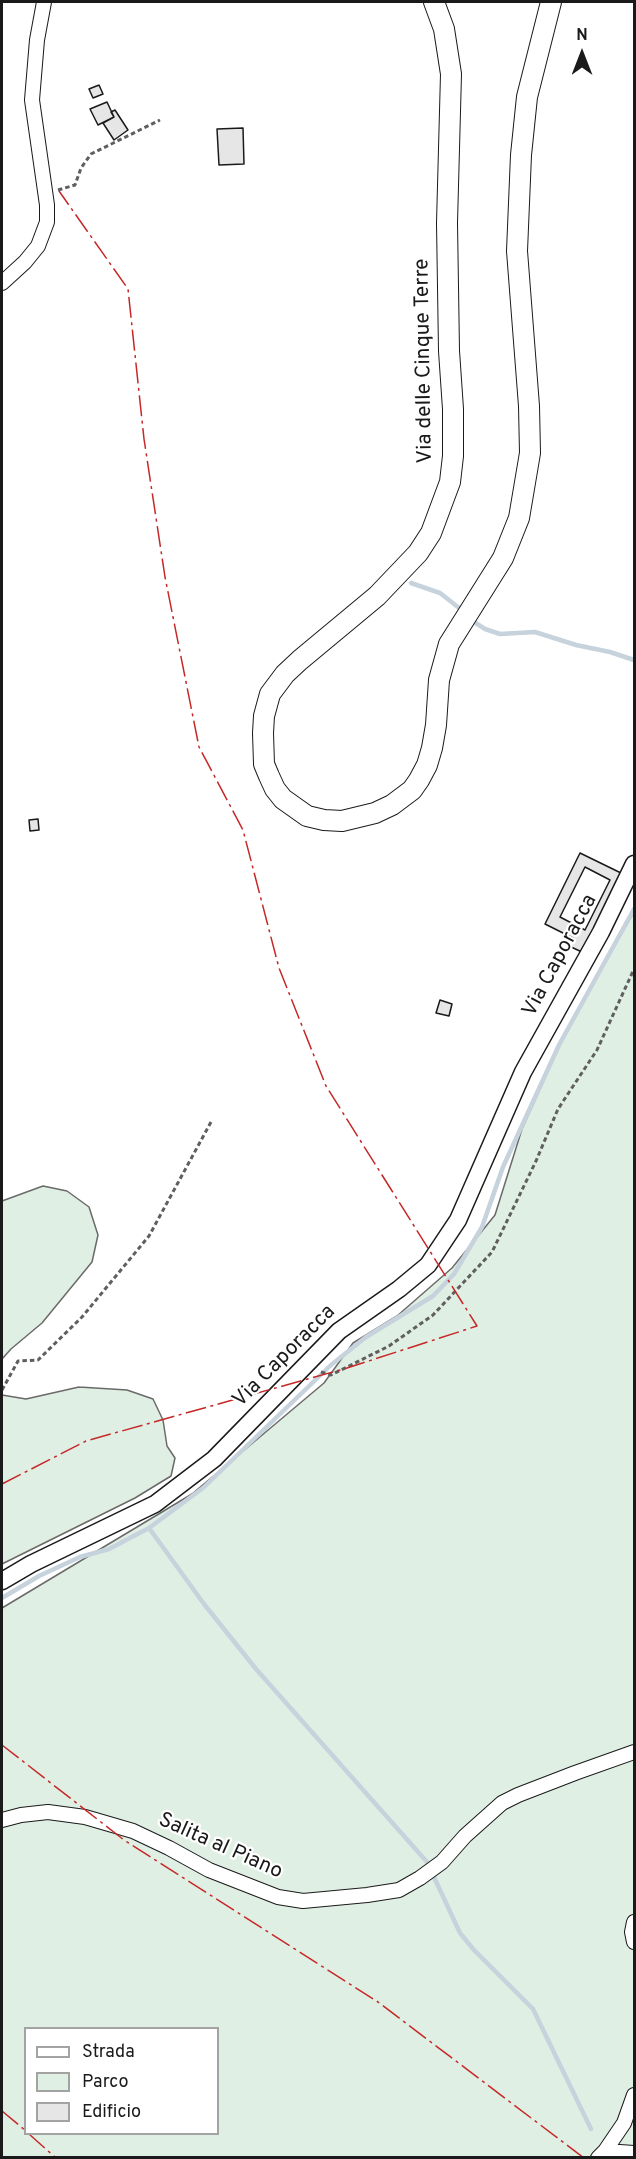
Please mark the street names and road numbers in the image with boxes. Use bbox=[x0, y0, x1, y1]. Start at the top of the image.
street label: Via delle Cinque Terre bbox=[411, 258, 439, 464]
street label: Via Caporacca bbox=[518, 891, 604, 1021]
street label: Via Caporacca bbox=[228, 1300, 342, 1414]
street label: Salita al Piano bbox=[154, 1808, 286, 1886]

